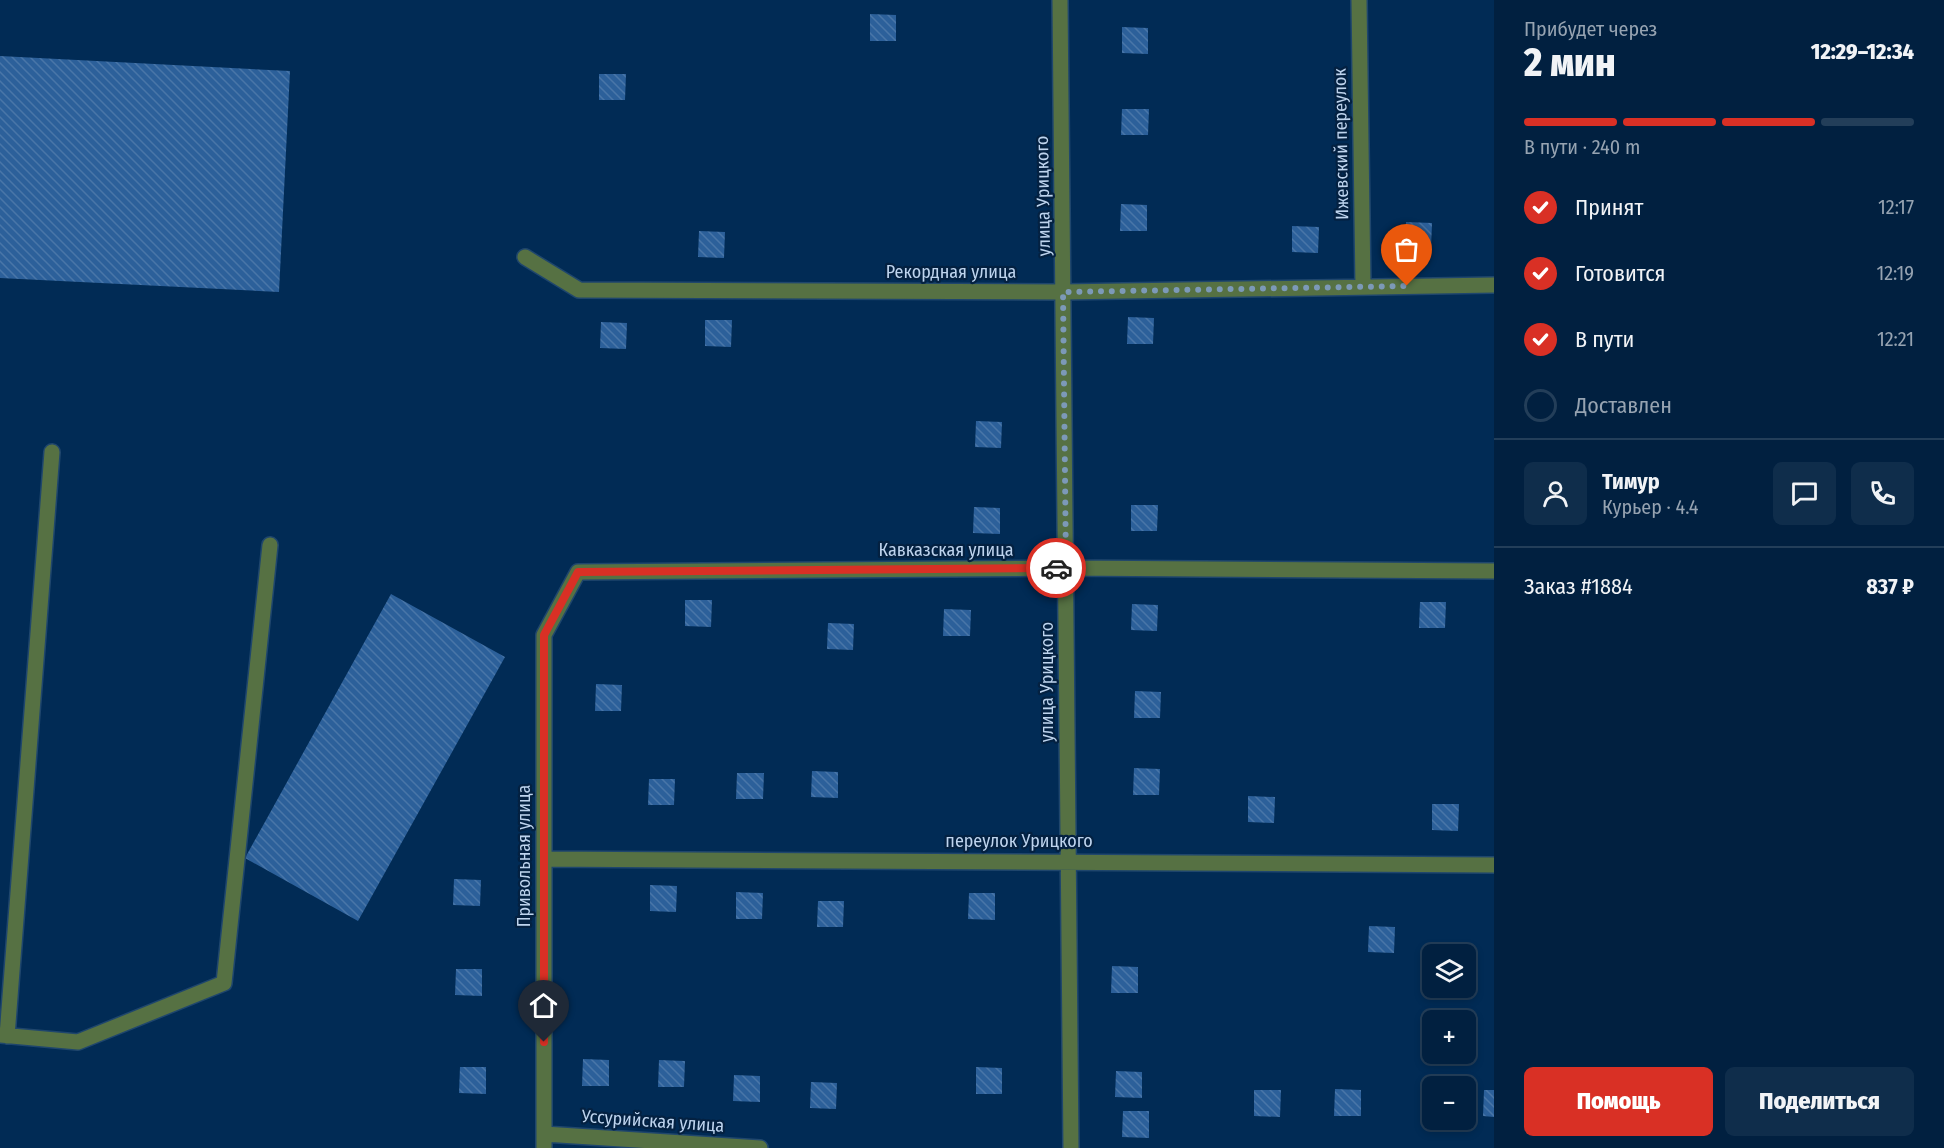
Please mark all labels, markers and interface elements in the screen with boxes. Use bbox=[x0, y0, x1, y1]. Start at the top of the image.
text: Прибудет через bbox=[1524, 17, 1657, 41]
text: 12:29–12:34 bbox=[1811, 38, 1914, 65]
text: 2 мин bbox=[1524, 40, 1616, 86]
street label: Ижевский переулок bbox=[1329, 67, 1353, 220]
text: В пути · 240 m bbox=[1524, 135, 1640, 159]
street label: улица Урицкого bbox=[1031, 136, 1055, 256]
icon: check bbox=[1524, 191, 1557, 224]
text: Принят bbox=[1575, 194, 1643, 221]
text: 12:17 bbox=[1878, 195, 1914, 219]
pin bbox=[1381, 224, 1432, 286]
icon: bag bbox=[1390, 233, 1423, 266]
icon: check bbox=[1524, 257, 1557, 290]
text: Готовится bbox=[1575, 260, 1666, 287]
street label: Рекордная улица bbox=[886, 261, 1016, 283]
text: 12:19 bbox=[1876, 261, 1914, 285]
icon: check bbox=[1524, 323, 1557, 356]
text: В пути bbox=[1575, 326, 1634, 353]
text: 12:21 bbox=[1877, 327, 1914, 351]
text: Доставлен bbox=[1575, 392, 1672, 419]
button: person bbox=[1524, 462, 1587, 525]
button: chat bbox=[1773, 462, 1836, 525]
button: phone bbox=[1851, 462, 1914, 525]
text: Тимур bbox=[1602, 468, 1660, 495]
text: Курьер · 4.4 bbox=[1602, 495, 1698, 519]
courier bbox=[1026, 538, 1086, 598]
street label: Кавказская улица bbox=[878, 539, 1014, 561]
icon: car bbox=[1040, 552, 1073, 585]
text: Заказ #1884 bbox=[1524, 573, 1633, 600]
text: 837 ₽ bbox=[1866, 573, 1914, 600]
street label: улица Урицкого bbox=[1036, 622, 1058, 742]
street label: Привольная улица bbox=[513, 785, 535, 927]
street label: переулок Урицкого bbox=[945, 830, 1093, 852]
map controls bbox=[1422, 944, 1476, 1130]
button: layers bbox=[1422, 944, 1476, 998]
pin bbox=[518, 980, 569, 1042]
icon: home bbox=[527, 989, 560, 1022]
button: + bbox=[1422, 1010, 1476, 1064]
button: Помощь bbox=[1524, 1067, 1713, 1136]
button: Поделиться bbox=[1725, 1067, 1914, 1136]
button: − bbox=[1422, 1076, 1476, 1130]
street label: Уссурийская улица bbox=[580, 1105, 725, 1137]

